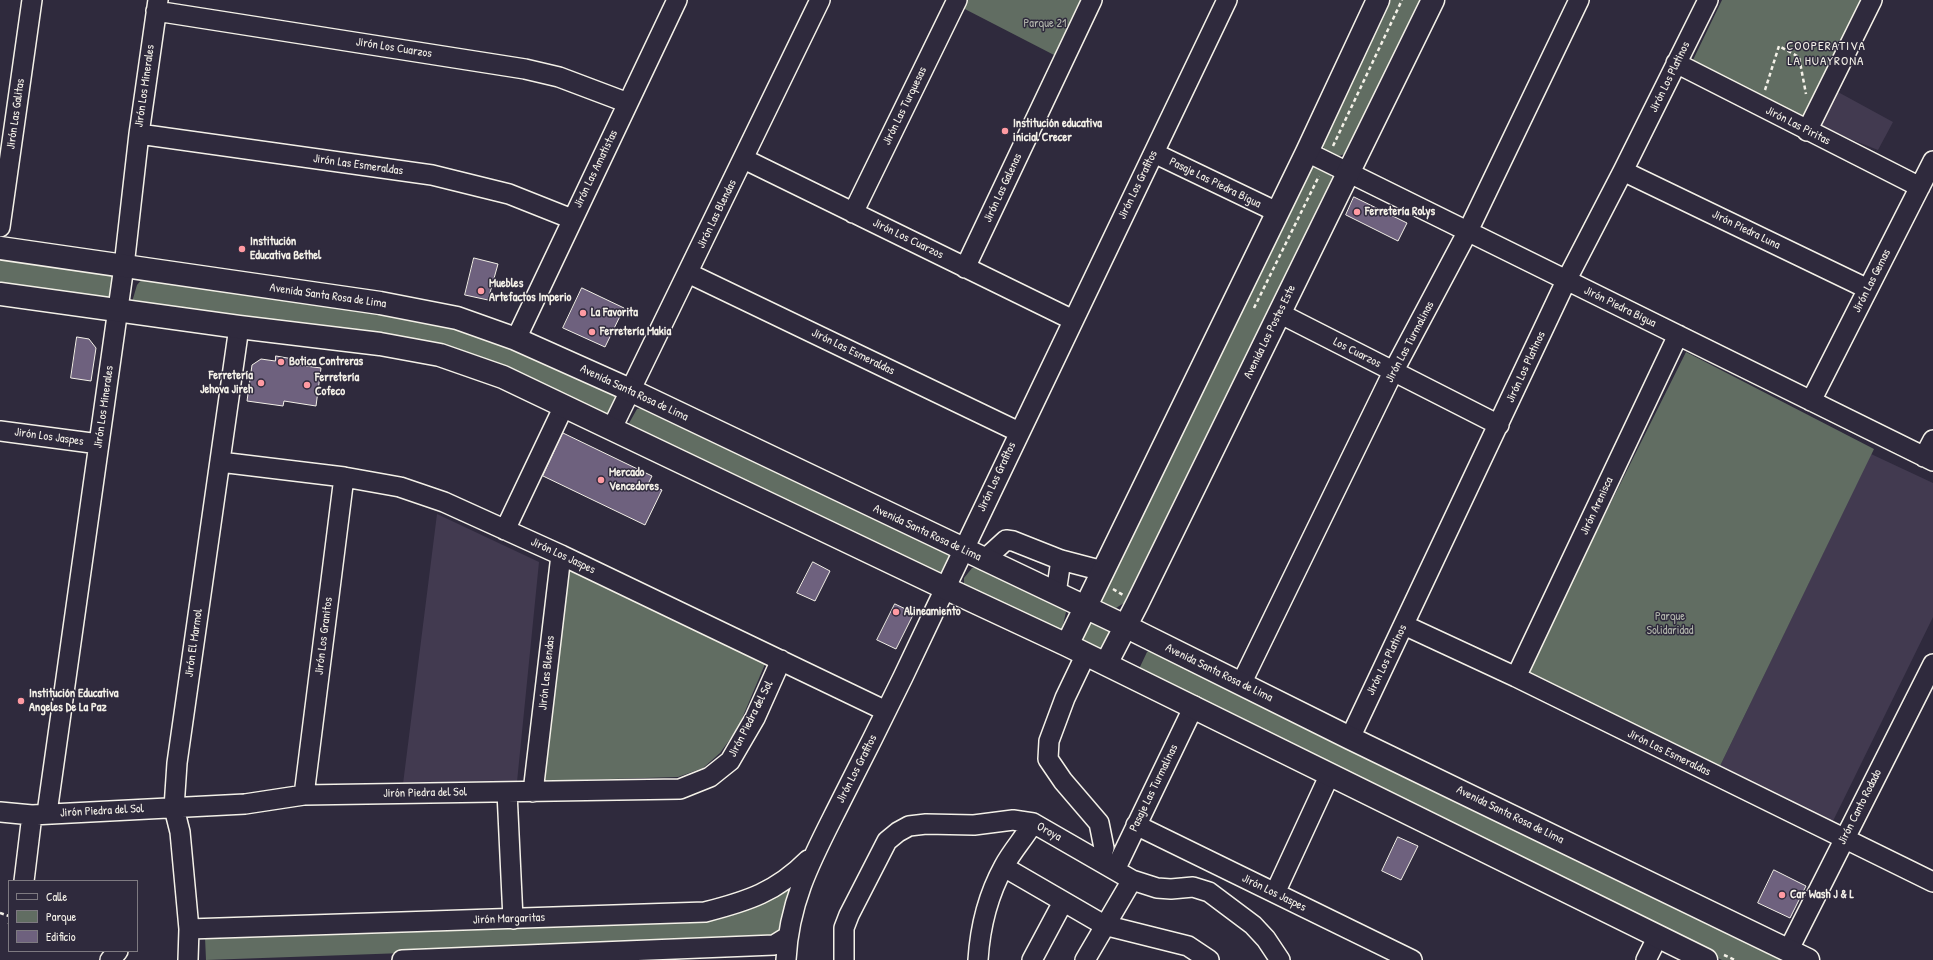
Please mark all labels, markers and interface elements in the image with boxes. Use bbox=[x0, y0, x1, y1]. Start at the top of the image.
park label: Parque 21 bbox=[1024, 17, 1066, 31]
street label: Jirón Los Cuarzos bbox=[355, 35, 433, 61]
street label: Jirón Los Platinos bbox=[1647, 39, 1693, 115]
district label: COOPERATIVA LA HUAYRONA bbox=[1786, 39, 1866, 70]
street label: Jirón Los Minerales bbox=[132, 44, 158, 128]
street label: Jirón Las Turquesas bbox=[880, 64, 930, 148]
street label: Jirón Las Galitas bbox=[4, 78, 28, 150]
street label: Jirón Las Piritas bbox=[1763, 104, 1833, 148]
place label: Institución educativa inicial Crecer bbox=[1013, 117, 1102, 145]
marker: Institución educativa inicial Crecer bbox=[1000, 126, 1010, 136]
street label: Jirón Las Amatistas bbox=[571, 128, 621, 210]
street label: Jirón Los Grafitos bbox=[1115, 148, 1161, 222]
street label: Jirón Las Galenas bbox=[981, 151, 1025, 225]
street label: Jirón Las Esmeraldas bbox=[312, 152, 404, 178]
street label: Pasaje Las Piedra Bigua bbox=[1167, 155, 1263, 211]
street label: Jirón Las Blendas bbox=[694, 177, 740, 251]
place label: Ferretería Rolys bbox=[1365, 205, 1435, 219]
marker: Ferretería Rolys bbox=[1352, 207, 1362, 217]
street label: Jirón Piedra Luna bbox=[1710, 207, 1782, 253]
street label: Jirón Los Cuarzos bbox=[870, 216, 946, 262]
place label: Institución Educativa Bethel bbox=[250, 235, 321, 263]
marker: Institución Educativa Bethel bbox=[237, 244, 247, 254]
street label: Jirón Las Gemas bbox=[1850, 247, 1894, 315]
place label: Muebles Artefactos Imperio bbox=[489, 277, 571, 305]
street label: Avenida Santa Rosa de Lima bbox=[269, 281, 387, 311]
street label: Avenida Los Postes Este bbox=[1241, 283, 1299, 381]
street label: Jirón Piedra Bigua bbox=[1582, 283, 1658, 331]
marker: Muebles Artefactos Imperio bbox=[476, 286, 486, 296]
street label: Jirón Las Turmalinas bbox=[1383, 299, 1437, 385]
place label: La Favorita bbox=[591, 306, 638, 320]
marker: La Favorita bbox=[578, 308, 588, 318]
place label: Ferretería Makia bbox=[600, 325, 671, 339]
street label: Jirón Las Esmeraldas bbox=[809, 326, 897, 378]
marker: Ferretería Makia bbox=[587, 327, 597, 337]
street label: Jirón Los Platinos bbox=[1503, 329, 1549, 405]
street label: Los Cuarzos bbox=[1331, 335, 1383, 371]
place label: Botica Contreras bbox=[289, 355, 363, 369]
marker: Botica Contreras bbox=[276, 357, 286, 367]
street label: Avenida Santa Rosa de Lima bbox=[578, 362, 690, 424]
street label: Jirón Los Minerales bbox=[91, 365, 117, 449]
place label: Ferretería Jehova Jireh bbox=[200, 369, 253, 397]
place label: Ferretería Cofeco bbox=[315, 371, 359, 399]
marker: Ferretería Jehova Jireh bbox=[256, 378, 266, 388]
marker: Ferretería Cofeco bbox=[302, 380, 312, 390]
street label: Jirón Los Jaspes bbox=[13, 425, 85, 449]
street label: Jirón Los Grafitos bbox=[975, 440, 1019, 514]
place label: Mercado Vencedores bbox=[609, 466, 659, 494]
marker: Mercado Vencedores bbox=[596, 475, 606, 485]
street label: Jirón Arenisca bbox=[1577, 475, 1617, 537]
street label: Avenida Santa Rosa de Lima bbox=[871, 502, 983, 564]
street label: Jirón Los Jaspes bbox=[528, 535, 598, 577]
street label: Jirón Los Granitos bbox=[312, 596, 336, 676]
place label: Alineamiento bbox=[904, 605, 961, 619]
marker: Alineamiento bbox=[891, 607, 901, 617]
street label: Jirón El Marmol bbox=[182, 608, 206, 678]
park label: Parque Solidaridad bbox=[1647, 610, 1693, 638]
street label: Jirón Los Platinos bbox=[1364, 622, 1410, 698]
street label: Jirón Las Blendas bbox=[536, 635, 558, 711]
street label: Avenida Santa Rosa de Lima bbox=[1163, 641, 1275, 705]
street label: Jirón Piedra del Sol bbox=[726, 678, 776, 760]
place label: Institución Educativa Angeles De La Paz bbox=[29, 687, 118, 715]
marker: Institución Educativa Angeles De La Paz bbox=[16, 696, 26, 706]
street label: Jirón Las Esmeraldas bbox=[1625, 727, 1713, 779]
street label: Jirón Los Grafitos bbox=[834, 732, 880, 806]
street label: Pasaje Las Turmalinas bbox=[1127, 742, 1181, 834]
street label: Jirón Canto Rodado bbox=[1835, 767, 1885, 847]
street label: Avenida Santa Rosa de Lima bbox=[1454, 783, 1566, 847]
street label: Jirón Piedra del Sol bbox=[383, 785, 467, 801]
street label: Jirón Piedra del Sol bbox=[60, 802, 144, 820]
street label: Oroya bbox=[1034, 819, 1064, 845]
street label: Jirón Los Jaspes bbox=[1240, 871, 1308, 915]
legend bbox=[8, 880, 138, 952]
text: Calle bbox=[46, 888, 67, 905]
place label: Car Wash J & L bbox=[1790, 888, 1854, 902]
marker: Car Wash J & L bbox=[1777, 890, 1787, 900]
text: Parque bbox=[46, 908, 76, 925]
street label: Jirón Margaritas bbox=[473, 911, 545, 927]
text: Edificio bbox=[46, 928, 76, 945]

